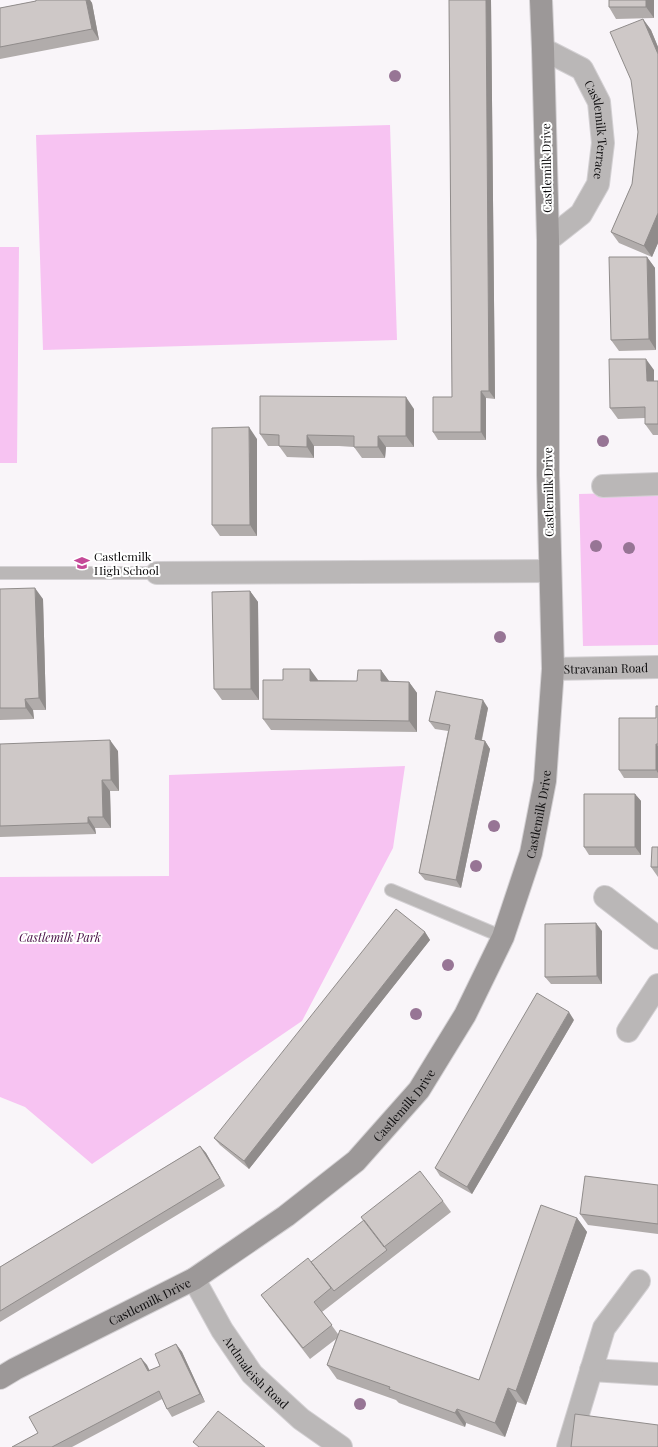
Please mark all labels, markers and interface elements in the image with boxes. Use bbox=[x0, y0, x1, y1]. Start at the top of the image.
street label: Castlemilk Terrace bbox=[581, 77, 611, 180]
street label: Castlemilk Drive bbox=[537, 123, 555, 213]
street label: Castlemilk Drive bbox=[539, 447, 557, 537]
place label: Castlemilk High School bbox=[94, 548, 159, 578]
school or university icon: Castlemilk High School bbox=[73, 554, 91, 572]
street label: Stravanan Road bbox=[564, 659, 648, 677]
street label: Castlemilk Drive bbox=[522, 770, 554, 861]
park label: Castlemilk Park bbox=[19, 929, 101, 945]
street label: Castlemilk Drive bbox=[369, 1066, 438, 1145]
street label: Castlemilk Drive bbox=[106, 1274, 193, 1329]
street label: Ardmaleish Road bbox=[220, 1332, 292, 1412]

